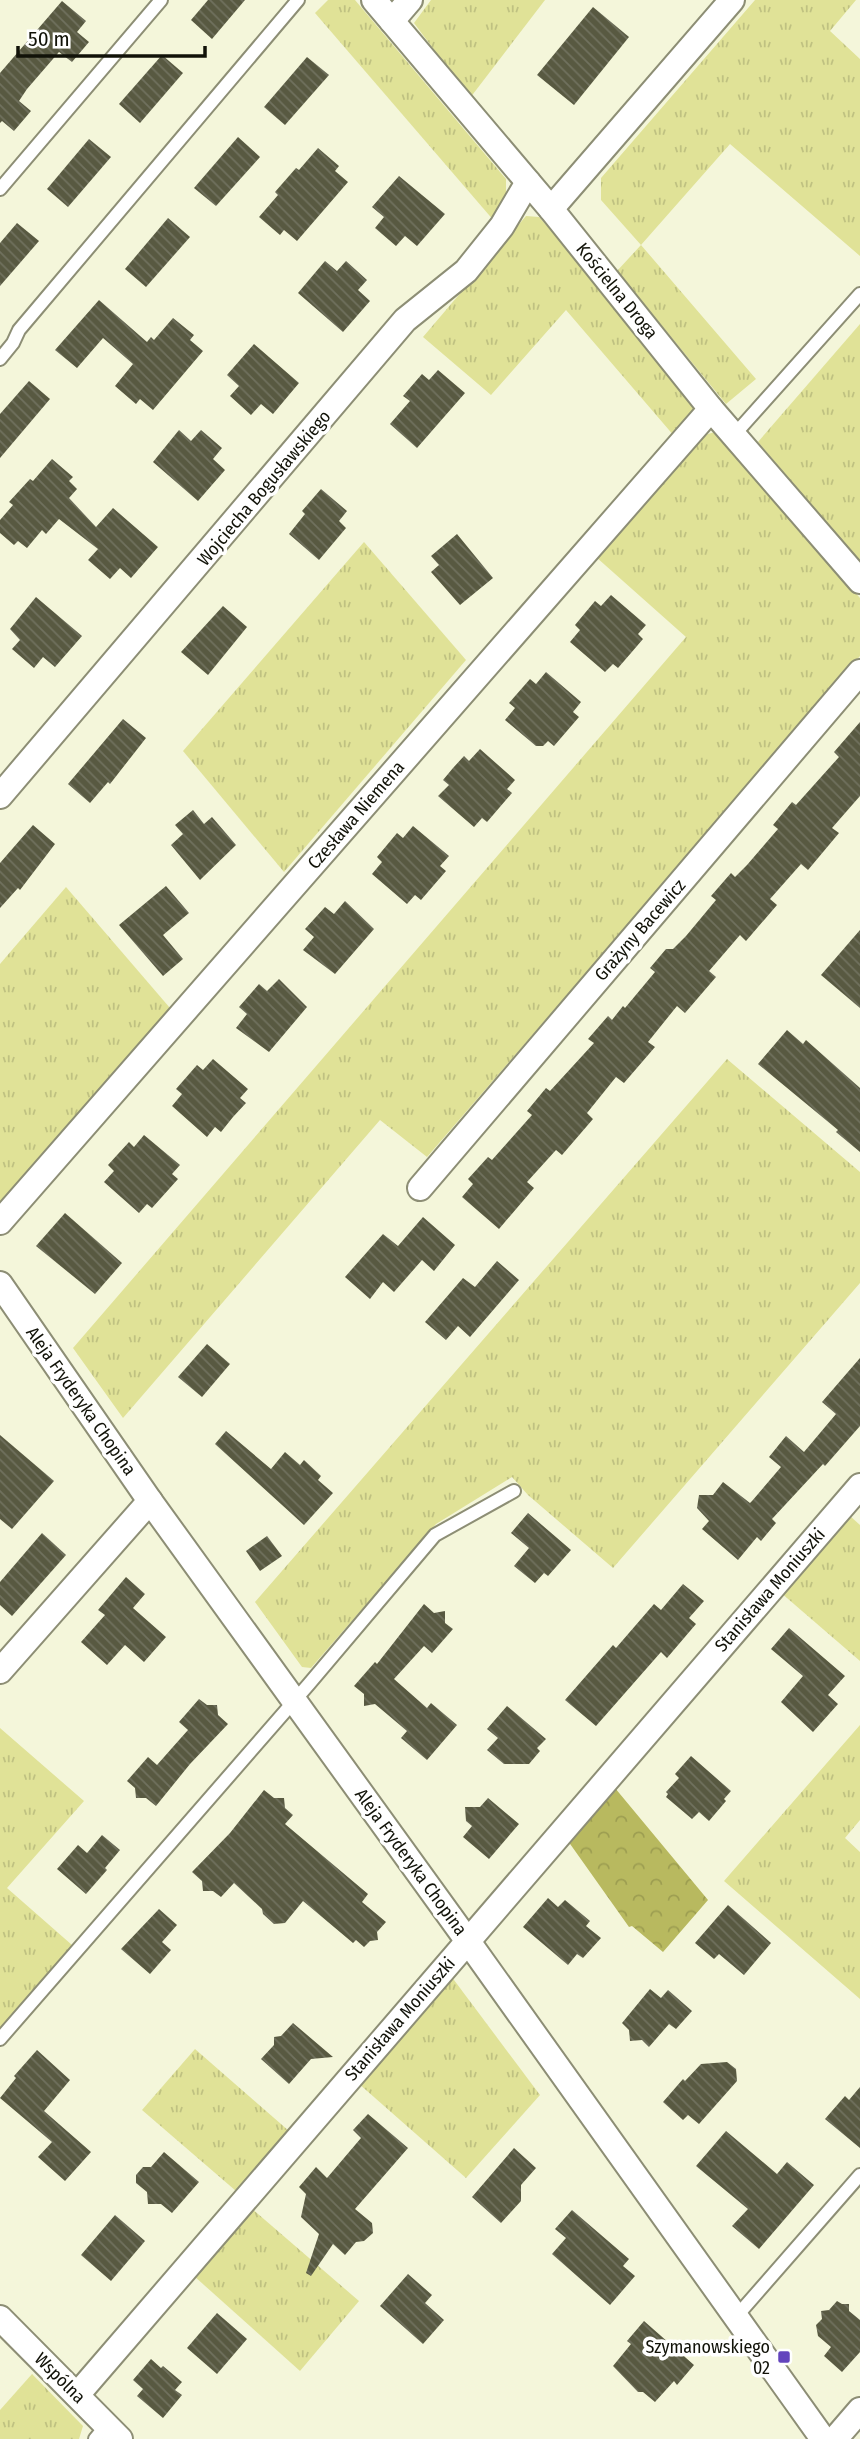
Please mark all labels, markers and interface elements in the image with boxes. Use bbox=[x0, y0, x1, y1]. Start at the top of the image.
scale bar bbox=[18, 14, 205, 58]
text: 50 m bbox=[28, 26, 70, 52]
street label: Kościelna Droga bbox=[571, 238, 663, 344]
street label: Wojciecha Bogusławskiego bbox=[193, 406, 335, 570]
street label: Czesława Niemena bbox=[303, 756, 409, 874]
street label: Grażyny Bacewicz bbox=[590, 875, 690, 985]
street label: Aleja Fryderyka Chopina bbox=[21, 1322, 141, 1480]
street label: Stanisława Moniuszki bbox=[710, 1524, 830, 1656]
street label: Aleja Fryderyka Chopina bbox=[350, 1784, 472, 1940]
street label: Stanisława Moniuszki bbox=[340, 1953, 460, 2085]
place label: Szymanowskiego 02 bbox=[646, 2336, 770, 2379]
street label: Wspólna bbox=[30, 2348, 90, 2408]
marker: Szymanowskiego 02 bbox=[776, 2349, 792, 2365]

